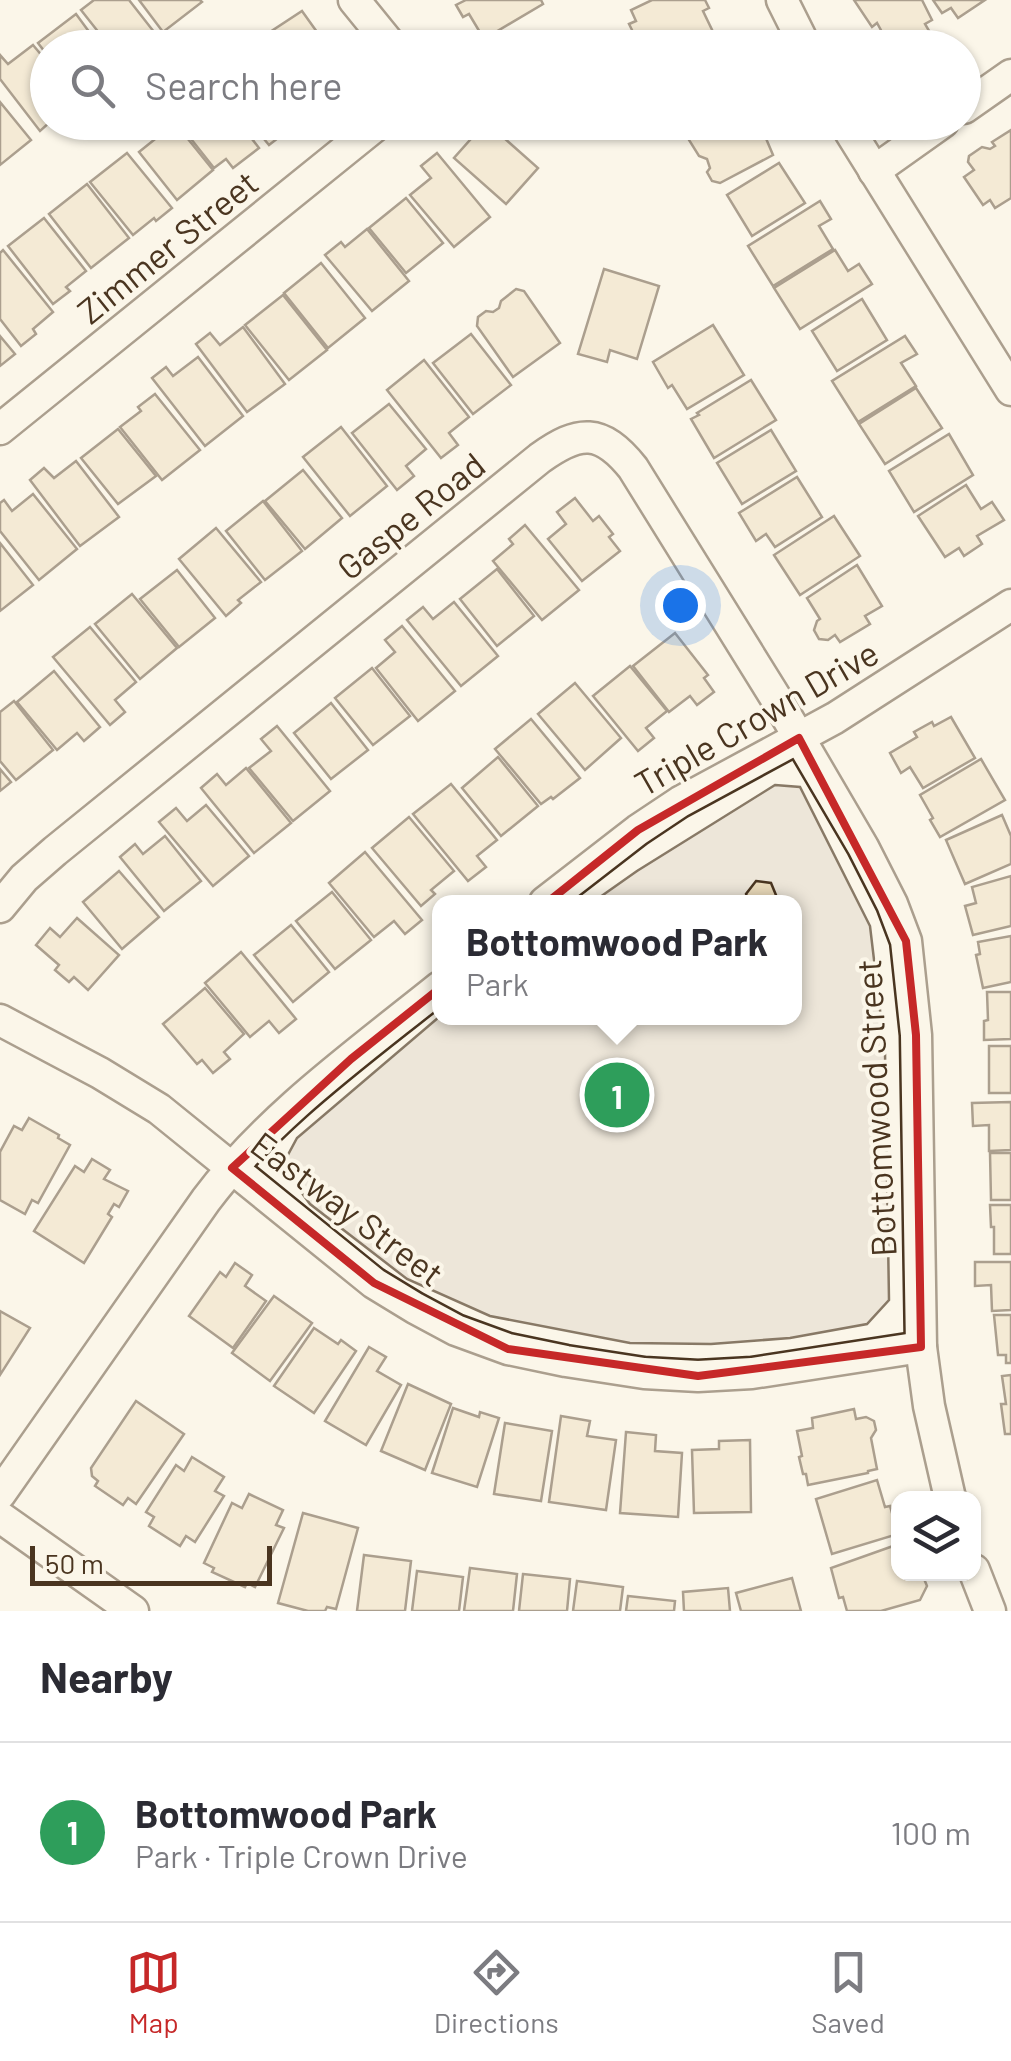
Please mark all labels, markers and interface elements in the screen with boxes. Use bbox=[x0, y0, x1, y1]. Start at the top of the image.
search box bbox=[30, 30, 981, 140]
icon: search bbox=[65, 58, 120, 113]
text: Search here bbox=[145, 62, 343, 108]
street label: Zimmer Street bbox=[68, 161, 266, 331]
street label: Gaspe Road bbox=[328, 443, 492, 587]
your location bbox=[655, 580, 706, 631]
street label: Triple Crown Drive bbox=[627, 630, 885, 804]
popup bbox=[432, 895, 802, 1025]
text: Bottomwood Park bbox=[466, 918, 768, 964]
street label: Bottomwood Street bbox=[846, 958, 904, 1258]
text: Park bbox=[466, 964, 529, 1002]
pin: 1 bbox=[584, 1058, 650, 1132]
street label: Eastway Street bbox=[244, 1122, 452, 1294]
map controls bbox=[891, 1491, 981, 1581]
button: layers bbox=[891, 1491, 981, 1581]
scale bar bbox=[30, 1541, 272, 1586]
text: 50 m bbox=[45, 1546, 104, 1580]
text: Nearby bbox=[40, 1651, 173, 1701]
text: Bottomwood Park bbox=[135, 1790, 437, 1836]
text: 1 bbox=[67, 1813, 78, 1851]
text: 100 m bbox=[891, 1813, 971, 1851]
text: Park · Triple Crown Drive bbox=[135, 1836, 468, 1874]
tab: Map bbox=[126, 1945, 181, 2039]
tab: Directions bbox=[434, 1945, 559, 2039]
tab: Saved bbox=[811, 1945, 885, 2039]

